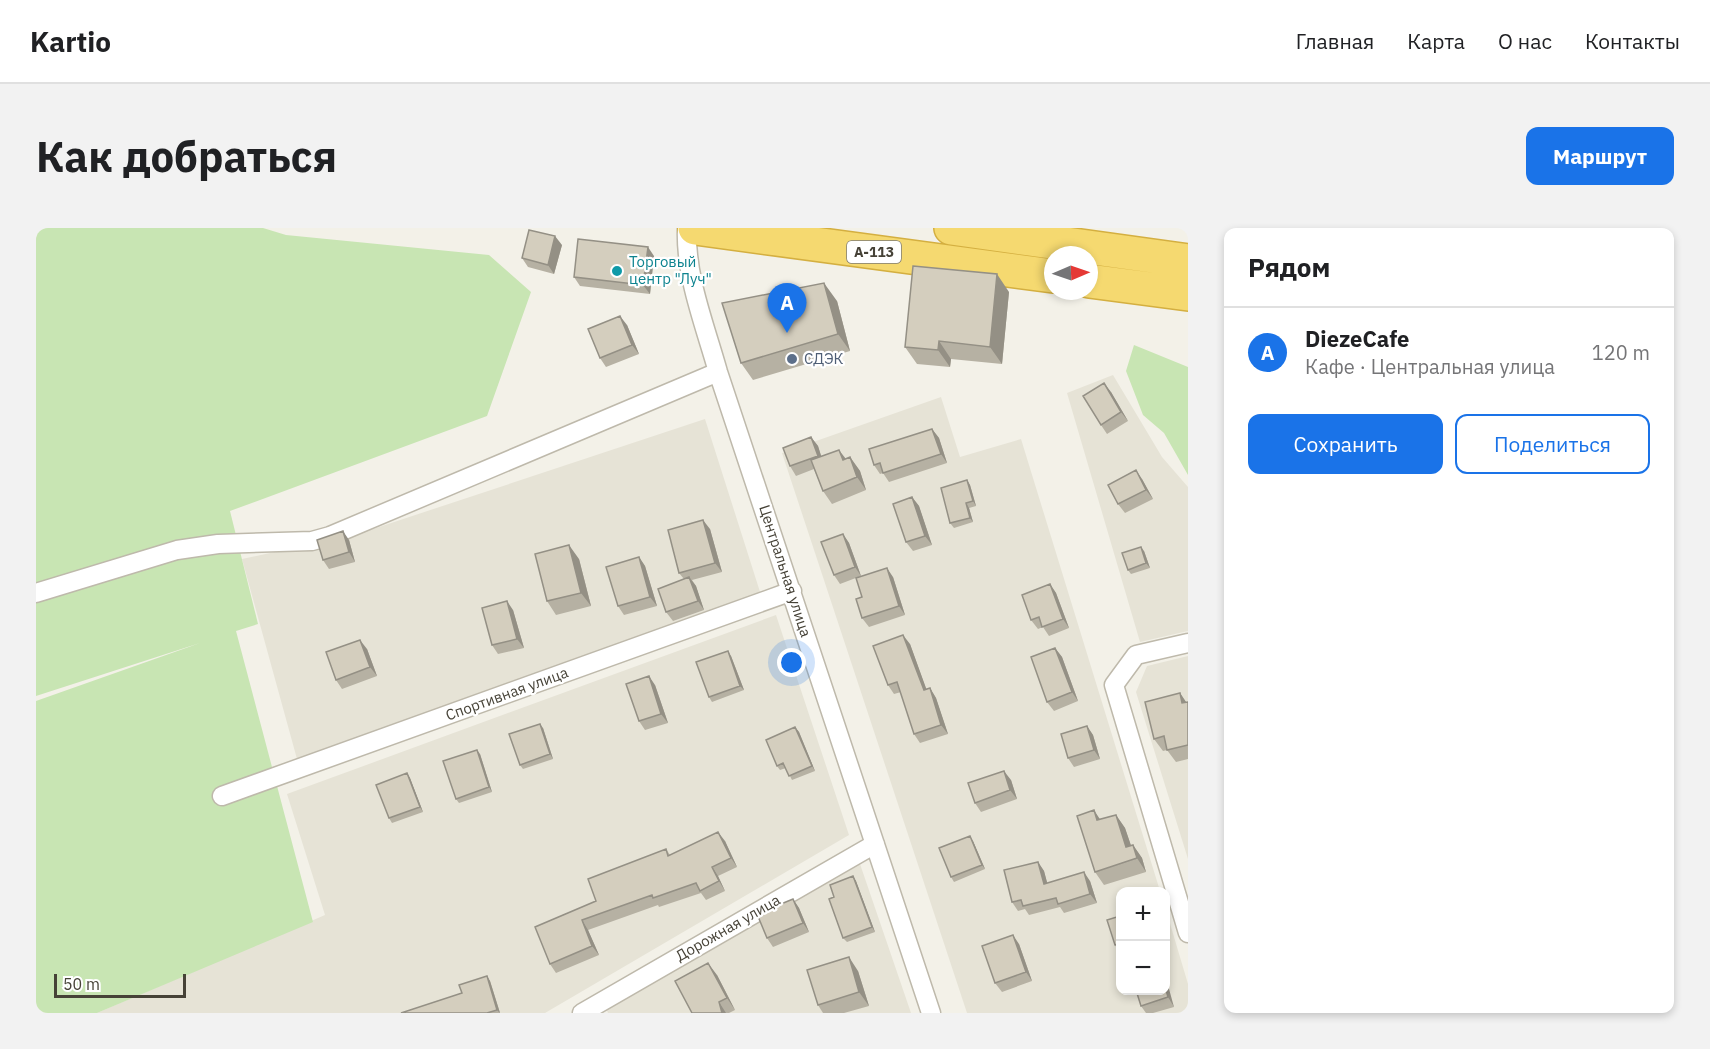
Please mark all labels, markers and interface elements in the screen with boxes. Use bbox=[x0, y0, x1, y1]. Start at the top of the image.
text: Kartio bbox=[30, 23, 111, 60]
text: Главная bbox=[1296, 27, 1374, 55]
text: Карта bbox=[1407, 27, 1465, 55]
text: О нас bbox=[1498, 27, 1552, 55]
text: Контакты bbox=[1585, 27, 1680, 55]
button: Маршрут bbox=[1526, 127, 1674, 185]
text: Как добраться bbox=[36, 129, 337, 184]
road number: А-113 bbox=[847, 241, 901, 263]
north arrow bbox=[1044, 246, 1098, 300]
text: Рядом bbox=[1248, 250, 1330, 284]
place label: Торговый центр "Луч" bbox=[629, 252, 712, 288]
marker: Торговый центр "Луч" bbox=[610, 264, 624, 278]
pin: A bbox=[768, 284, 807, 333]
text: DiezeCafe bbox=[1305, 324, 1409, 353]
text: A bbox=[1261, 339, 1274, 366]
text: 120 m bbox=[1592, 339, 1650, 366]
place label: СДЭК bbox=[804, 349, 844, 368]
marker: СДЭК bbox=[785, 352, 799, 366]
text: Кафе · Центральная улица bbox=[1305, 353, 1555, 380]
button: Сохранить bbox=[1248, 414, 1443, 474]
button: Поделиться bbox=[1455, 414, 1650, 474]
street label: Центральная улица bbox=[755, 502, 816, 639]
your location bbox=[777, 648, 806, 677]
street label: Спортивная улица bbox=[443, 663, 571, 725]
map controls bbox=[1116, 887, 1170, 995]
button: + bbox=[1116, 887, 1170, 941]
street label: Дорожная улица bbox=[672, 890, 783, 965]
button: − bbox=[1116, 941, 1170, 995]
scale bar bbox=[54, 971, 186, 998]
text: 50 m bbox=[63, 974, 100, 994]

